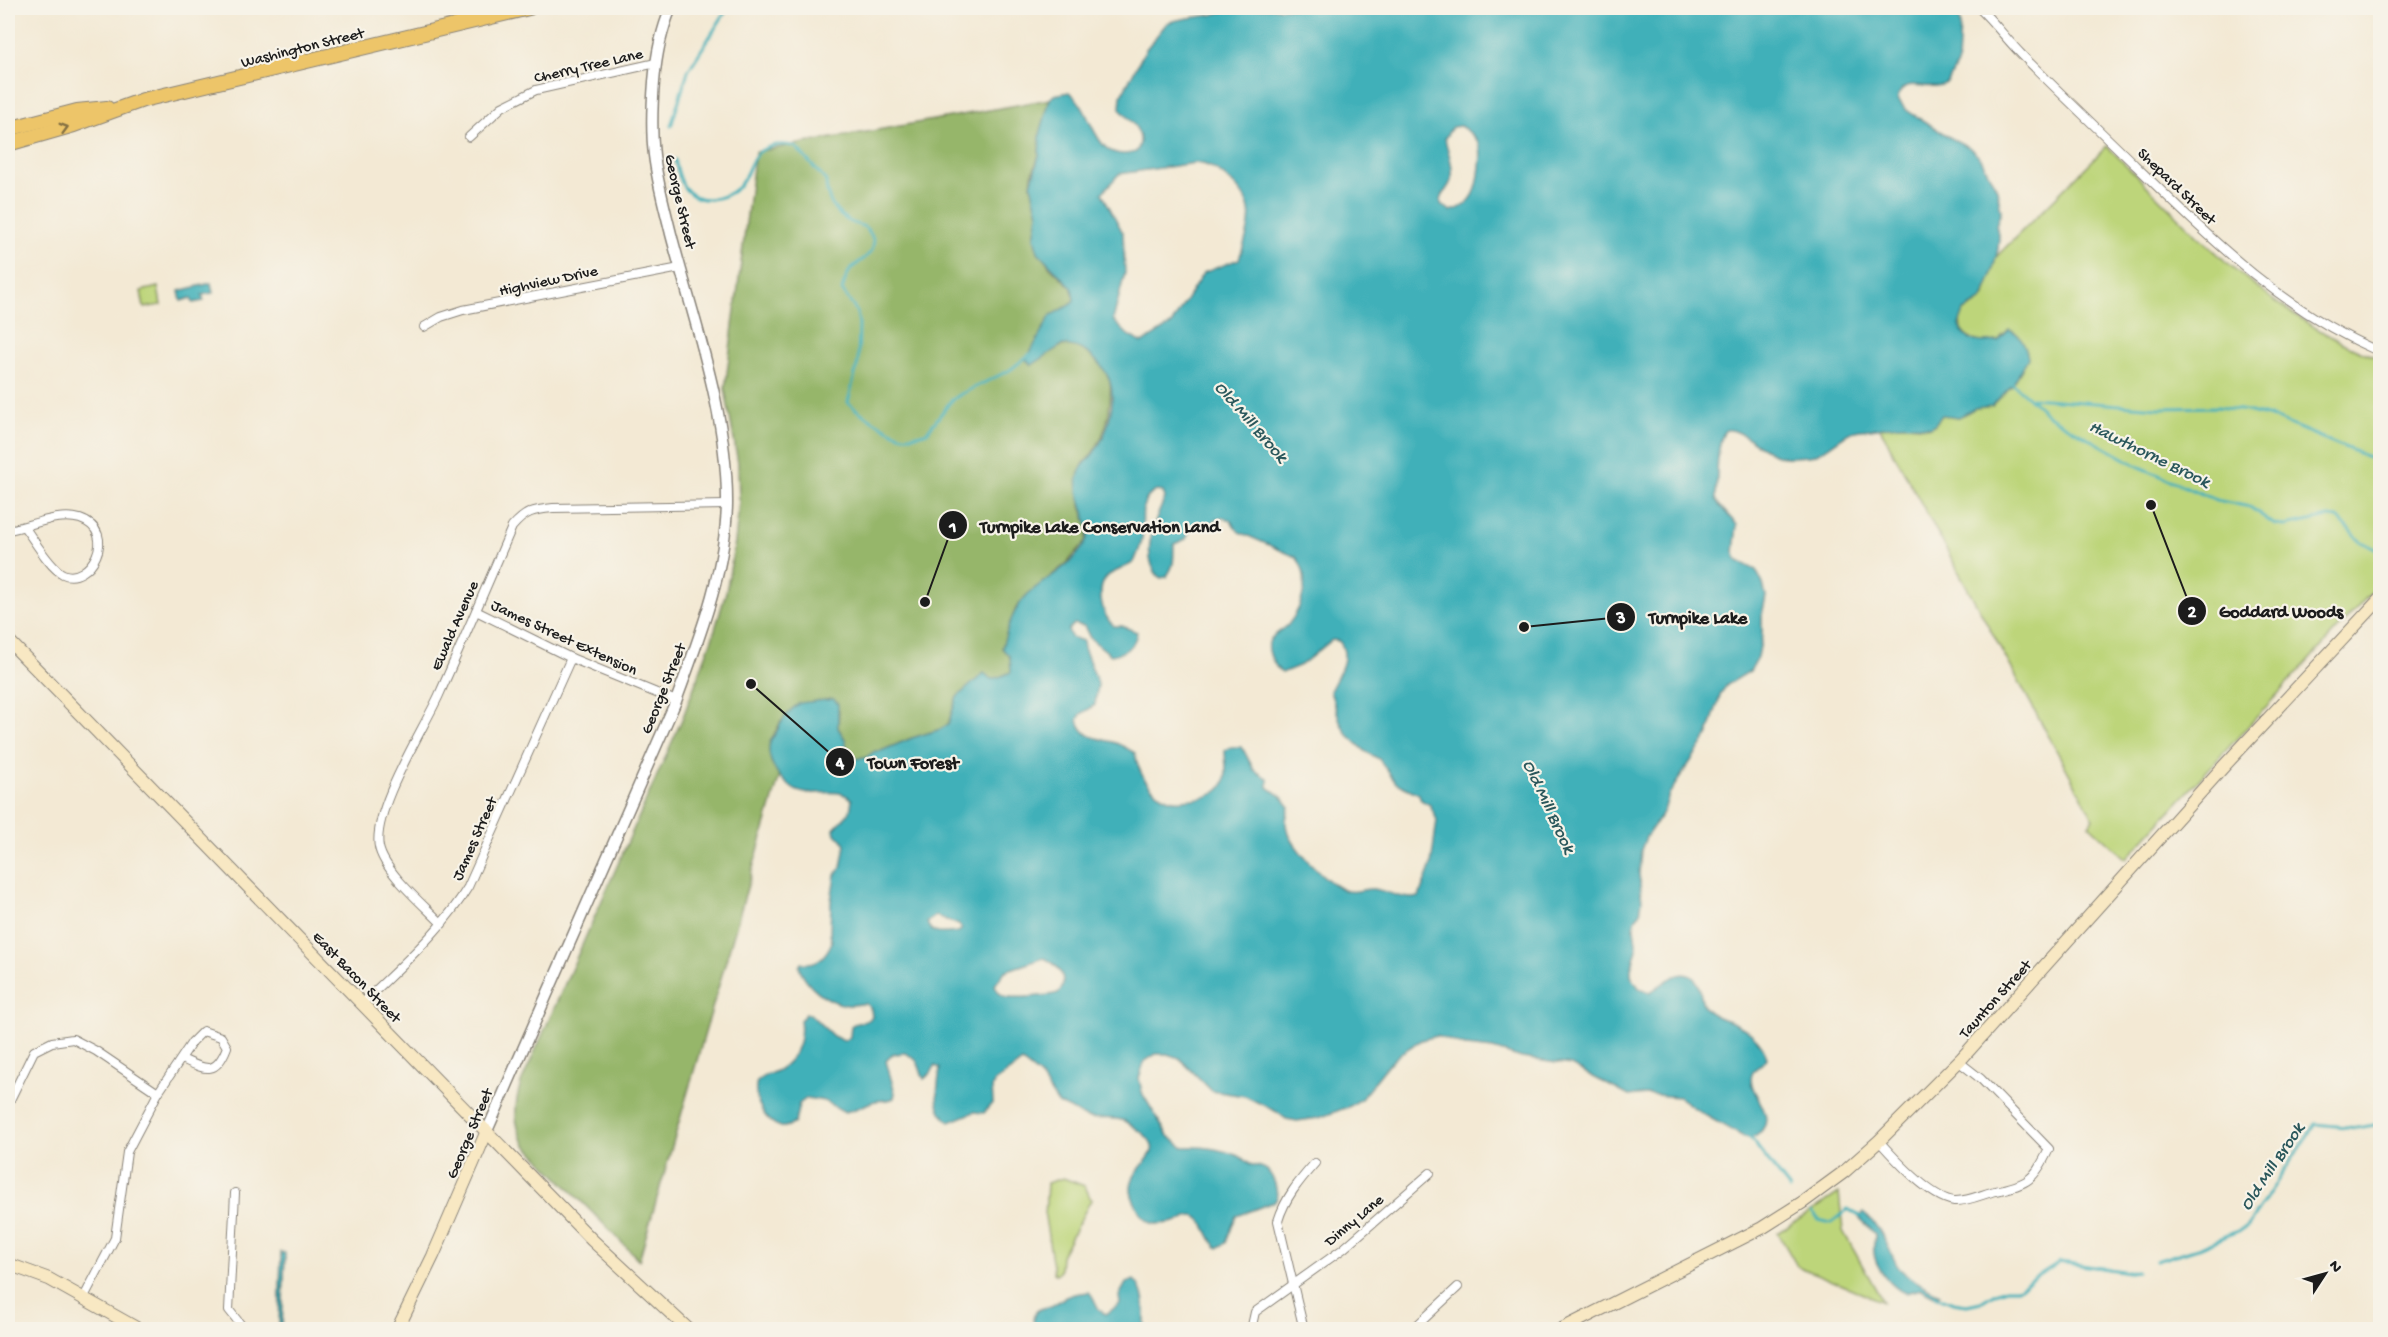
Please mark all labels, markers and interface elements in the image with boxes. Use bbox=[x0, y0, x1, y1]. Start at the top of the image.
street label: Washington Street bbox=[239, 25, 368, 74]
street label: Cherry Tree Lane bbox=[532, 45, 646, 89]
one-way arrow bbox=[58, 123, 69, 135]
street label: Shepard Street bbox=[2132, 145, 2220, 231]
street label: George Street bbox=[659, 153, 699, 252]
street label: Highview Drive bbox=[498, 263, 600, 302]
water label: Old Mill Brook bbox=[1209, 378, 1292, 469]
water label: Hawthorne Brook bbox=[2085, 417, 2214, 494]
callout: Turnpike Lake Conservation Land bbox=[938, 507, 1232, 543]
text: 1 bbox=[948, 518, 957, 539]
text: Turnpike Lake Conservation Land bbox=[978, 518, 1222, 539]
street label: Ewald Avenue bbox=[428, 578, 485, 674]
callout: Goddard Woods bbox=[2177, 593, 2355, 629]
street label: James Street Extension bbox=[487, 597, 640, 682]
callout: Turnpike Lake bbox=[1606, 599, 1759, 635]
text: 2 bbox=[2188, 603, 2197, 624]
text: Goddard Woods bbox=[2219, 603, 2344, 624]
text: 3 bbox=[1615, 609, 1626, 630]
text: Turnpike Lake bbox=[1647, 609, 1748, 630]
street label: George Street bbox=[638, 640, 693, 737]
callout: Town Forest bbox=[825, 744, 971, 780]
text: 4 bbox=[835, 754, 845, 775]
text: Town Forest bbox=[865, 754, 960, 775]
water label: Old Mill Brook bbox=[1517, 757, 1579, 859]
street label: James Street bbox=[449, 793, 504, 884]
street label: East Bacon Street bbox=[307, 929, 405, 1029]
street label: Taunton Street bbox=[1956, 956, 2038, 1044]
street label: George Street bbox=[444, 1085, 499, 1182]
water label: Old Mill Brook bbox=[2236, 1118, 2311, 1215]
street label: Dinny Lane bbox=[1321, 1191, 1389, 1253]
north arrow bbox=[2295, 1244, 2355, 1304]
text: N bbox=[2324, 1257, 2345, 1277]

